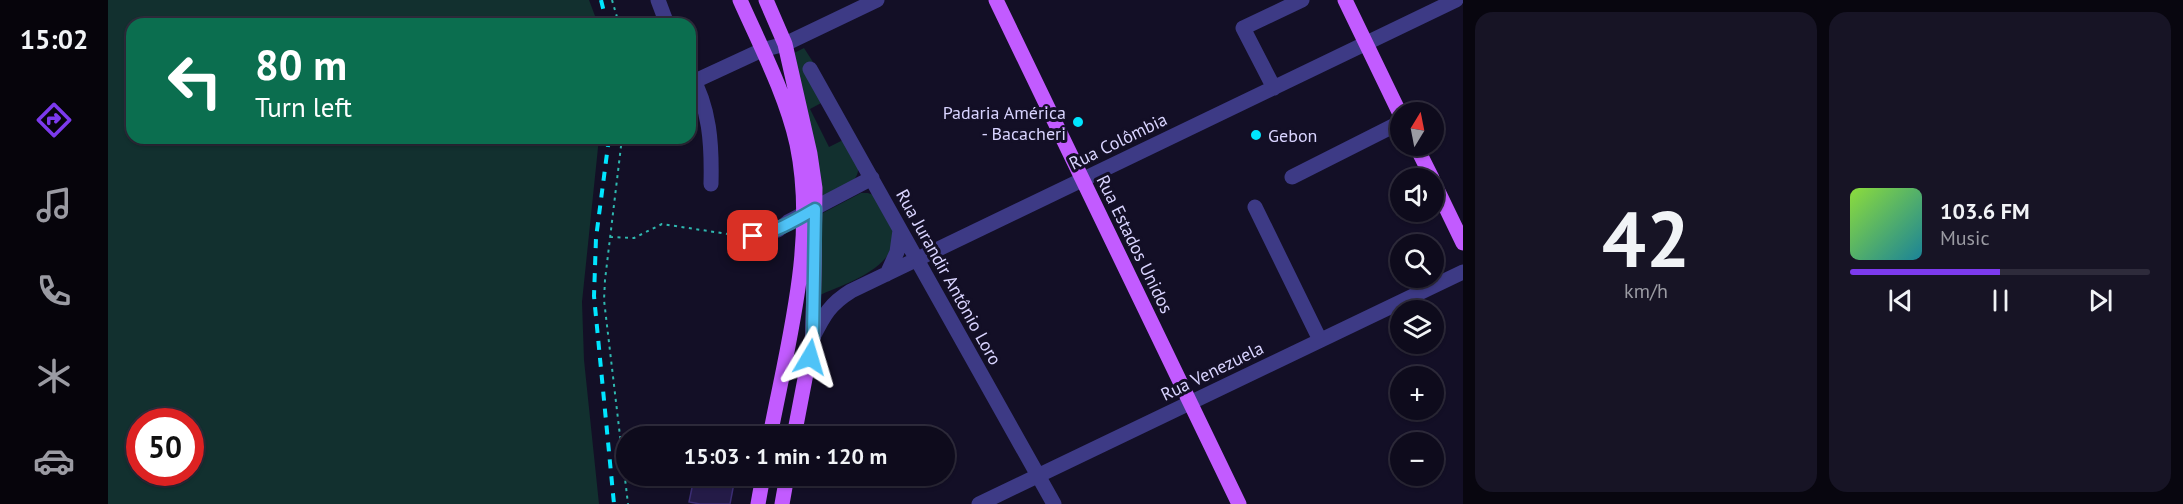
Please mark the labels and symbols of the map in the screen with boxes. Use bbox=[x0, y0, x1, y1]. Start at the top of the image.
place label: Padaria América - Bacacheri bbox=[943, 101, 1066, 145]
north arrow bbox=[1390, 102, 1444, 156]
street label: Rua Colômbia bbox=[1065, 107, 1171, 175]
marker: Padaria América - Bacacheri bbox=[1071, 115, 1085, 129]
place label: Gebon bbox=[1268, 124, 1317, 147]
marker: Gebon bbox=[1249, 128, 1263, 142]
street label: Rua Estados Unidos bbox=[1092, 171, 1178, 317]
street label: Rua Jurandir Antônio Loro bbox=[891, 185, 1007, 369]
pin bbox=[727, 210, 778, 261]
position arrow bbox=[778, 325, 842, 389]
street label: Rua Venezuela bbox=[1157, 336, 1267, 406]
speed limit sign: 50 bbox=[126, 408, 204, 486]

